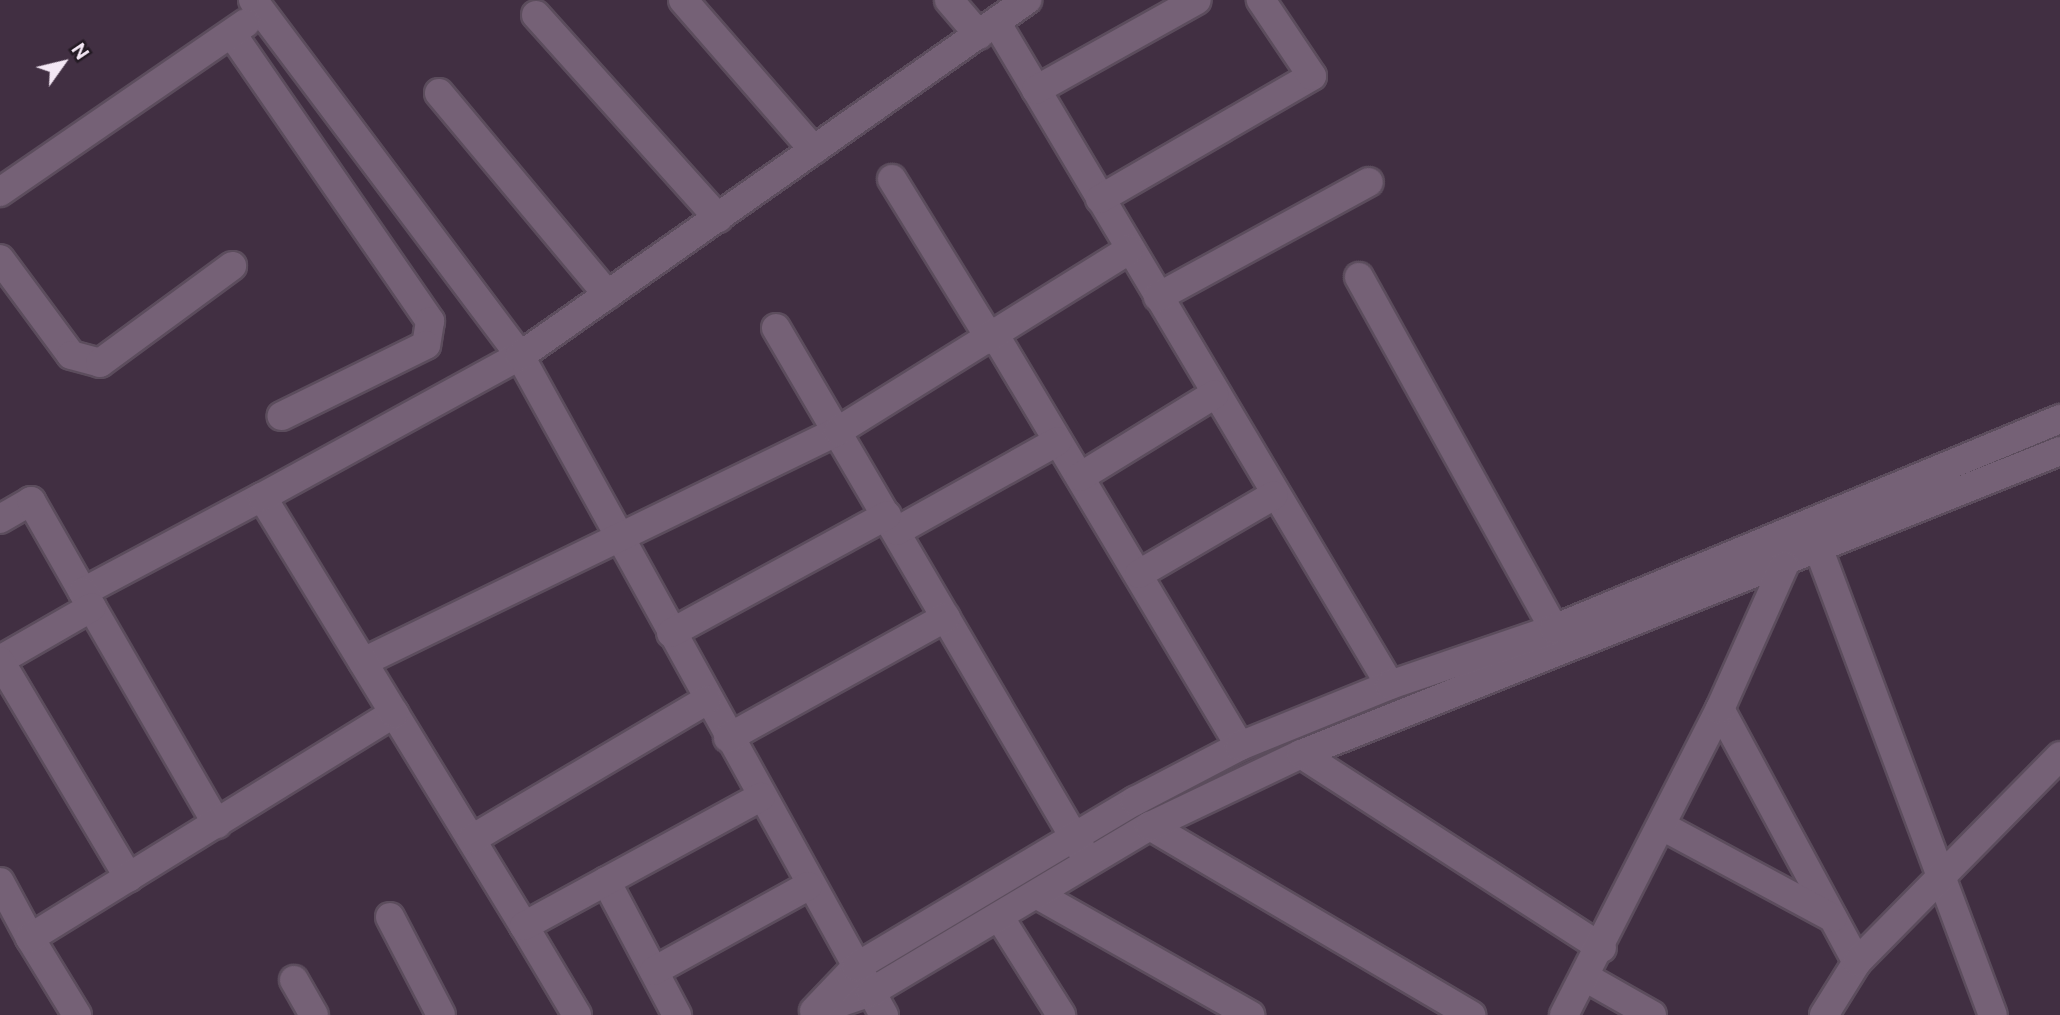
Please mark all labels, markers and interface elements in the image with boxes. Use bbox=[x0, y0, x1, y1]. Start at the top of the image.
north arrow bbox=[28, 28, 98, 98]
text: N bbox=[67, 39, 94, 64]

